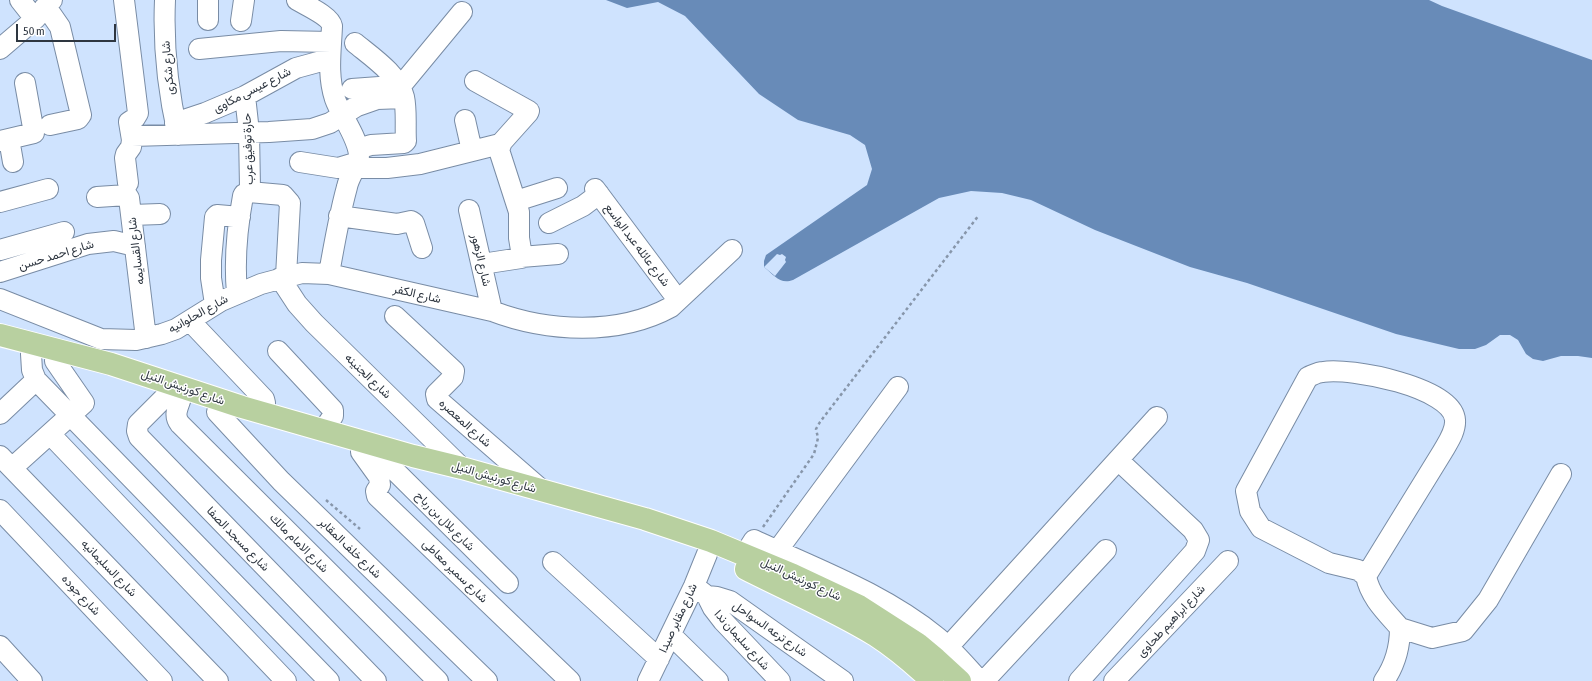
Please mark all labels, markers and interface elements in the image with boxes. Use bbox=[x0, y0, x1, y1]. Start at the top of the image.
scale bar bbox=[18, 16, 118, 42]
text: 50 m bbox=[23, 24, 45, 38]
street label: شارع شكرى bbox=[158, 40, 178, 96]
street label: شارع عيسى مكاوى bbox=[211, 64, 293, 116]
street label: حارة توفيق عرب bbox=[240, 113, 256, 185]
street label: شارع عائله عبد الواسع bbox=[601, 201, 673, 289]
street label: شارع القسايمه bbox=[125, 216, 147, 286]
street label: شارع الزهور bbox=[468, 232, 494, 288]
street label: شارع احمد حسن bbox=[16, 237, 96, 273]
street label: شارع الكفر bbox=[392, 282, 442, 306]
street label: شارع الحلوانيه bbox=[166, 292, 230, 336]
street label: شارع الجنينه bbox=[342, 350, 394, 402]
street label: شارع كورنيش النيل bbox=[139, 366, 227, 408]
street label: شارع المعصره bbox=[436, 396, 494, 450]
street label: شارع كورنيش النيل bbox=[450, 458, 538, 496]
street label: شارع بلال بن رباح bbox=[412, 488, 478, 554]
street label: شارع مسجد الصفا bbox=[204, 504, 272, 574]
street label: شارع الامام مالك bbox=[266, 510, 332, 576]
street label: شارع خلف المقابر bbox=[316, 515, 384, 581]
street label: شارع السليمانيه bbox=[78, 536, 140, 600]
street label: شارع سمير معاطى bbox=[419, 536, 491, 606]
street label: شارع كورنيش النيل bbox=[758, 554, 844, 604]
street label: شارع جوده bbox=[59, 572, 103, 618]
street label: شارع مقابر صيدا bbox=[656, 581, 700, 655]
street label: شارع ابراهيم طحاوى bbox=[1134, 582, 1208, 660]
street label: شارع ترعه السواحل bbox=[730, 598, 810, 660]
street label: شارع سليمان ندا bbox=[711, 607, 773, 673]

